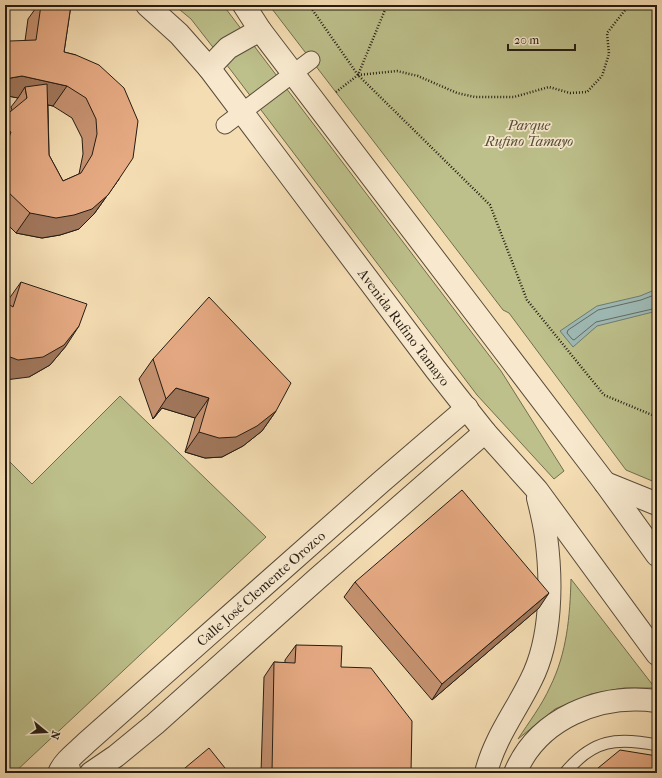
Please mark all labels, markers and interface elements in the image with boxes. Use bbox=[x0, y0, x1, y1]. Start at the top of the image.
scale bar bbox=[508, 26, 575, 52]
text: 20 m bbox=[514, 33, 539, 47]
park label: Parque Rufino Tamayo bbox=[484, 117, 573, 150]
street label: Avenida Rufino Tamayo bbox=[353, 265, 453, 390]
street label: Calle José Clemente Orozco bbox=[193, 527, 329, 650]
north arrow bbox=[26, 712, 66, 752]
text: N bbox=[47, 729, 63, 742]

